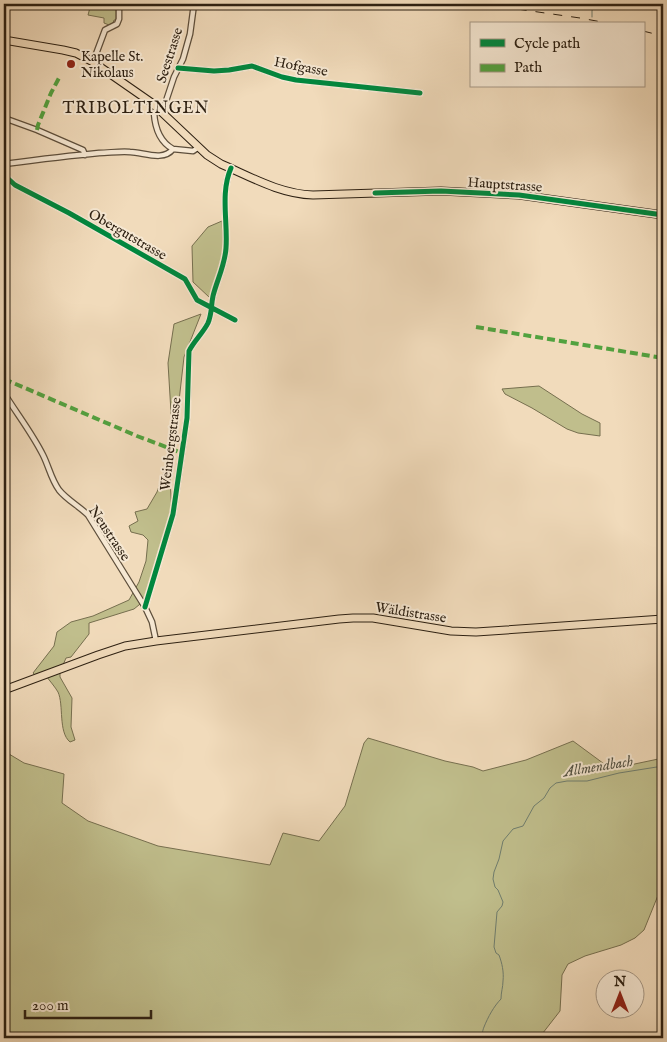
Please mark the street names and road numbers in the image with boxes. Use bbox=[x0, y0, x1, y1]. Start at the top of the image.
street label: Seestrasse bbox=[153, 25, 188, 85]
street label: Hofgasse bbox=[272, 53, 330, 81]
street label: Hauptstrasse bbox=[467, 173, 543, 197]
street label: Obergutstrasse bbox=[85, 205, 170, 265]
street label: Weinbergstrasse bbox=[156, 396, 186, 492]
street label: Neustrasse bbox=[84, 503, 134, 565]
street label: Wäldistrasse bbox=[374, 598, 448, 628]

